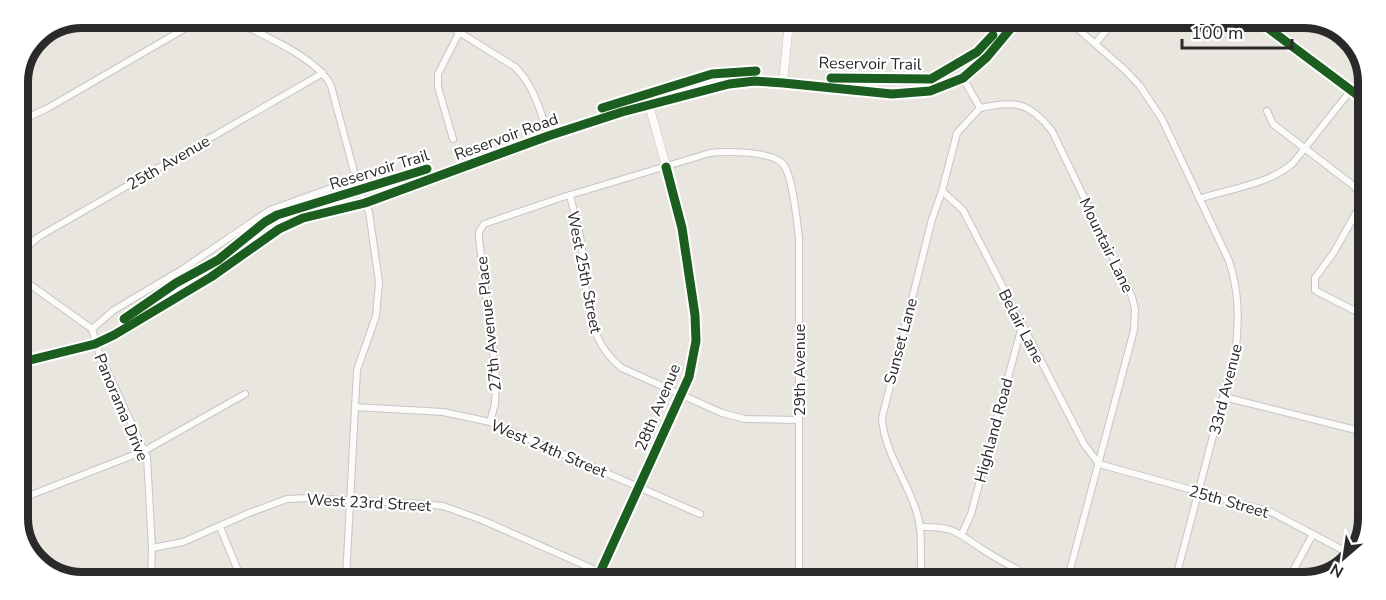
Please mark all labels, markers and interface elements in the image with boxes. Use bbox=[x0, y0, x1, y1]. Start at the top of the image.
scale bar bbox=[1182, 12, 1292, 50]
text: 100 m bbox=[1191, 21, 1243, 45]
street label: Reservoir Trail bbox=[818, 52, 922, 76]
street label: Reservoir Road bbox=[451, 108, 561, 166]
street label: 25th Avenue bbox=[123, 130, 214, 196]
street label: Reservoir Trail bbox=[327, 144, 432, 196]
street label: Mountair Lane bbox=[1074, 194, 1139, 297]
street label: West 25th Street bbox=[561, 209, 607, 336]
street label: 27th Avenue Place bbox=[471, 255, 507, 393]
street label: Belair Lane bbox=[993, 285, 1049, 367]
street label: Sunset Lane bbox=[879, 296, 923, 387]
street label: 29th Avenue bbox=[789, 324, 811, 416]
street label: 33rd Avenue bbox=[1204, 342, 1248, 437]
street label: Panorama Drive bbox=[89, 350, 154, 464]
street label: 28th Avenue bbox=[630, 361, 686, 454]
street label: Highland Road bbox=[969, 376, 1018, 485]
street label: West 24th Street bbox=[487, 415, 610, 483]
street label: 25th Street bbox=[1186, 480, 1271, 524]
street label: West 23rd Street bbox=[306, 489, 432, 517]
north arrow bbox=[1314, 528, 1374, 588]
text: N bbox=[1327, 558, 1348, 583]

